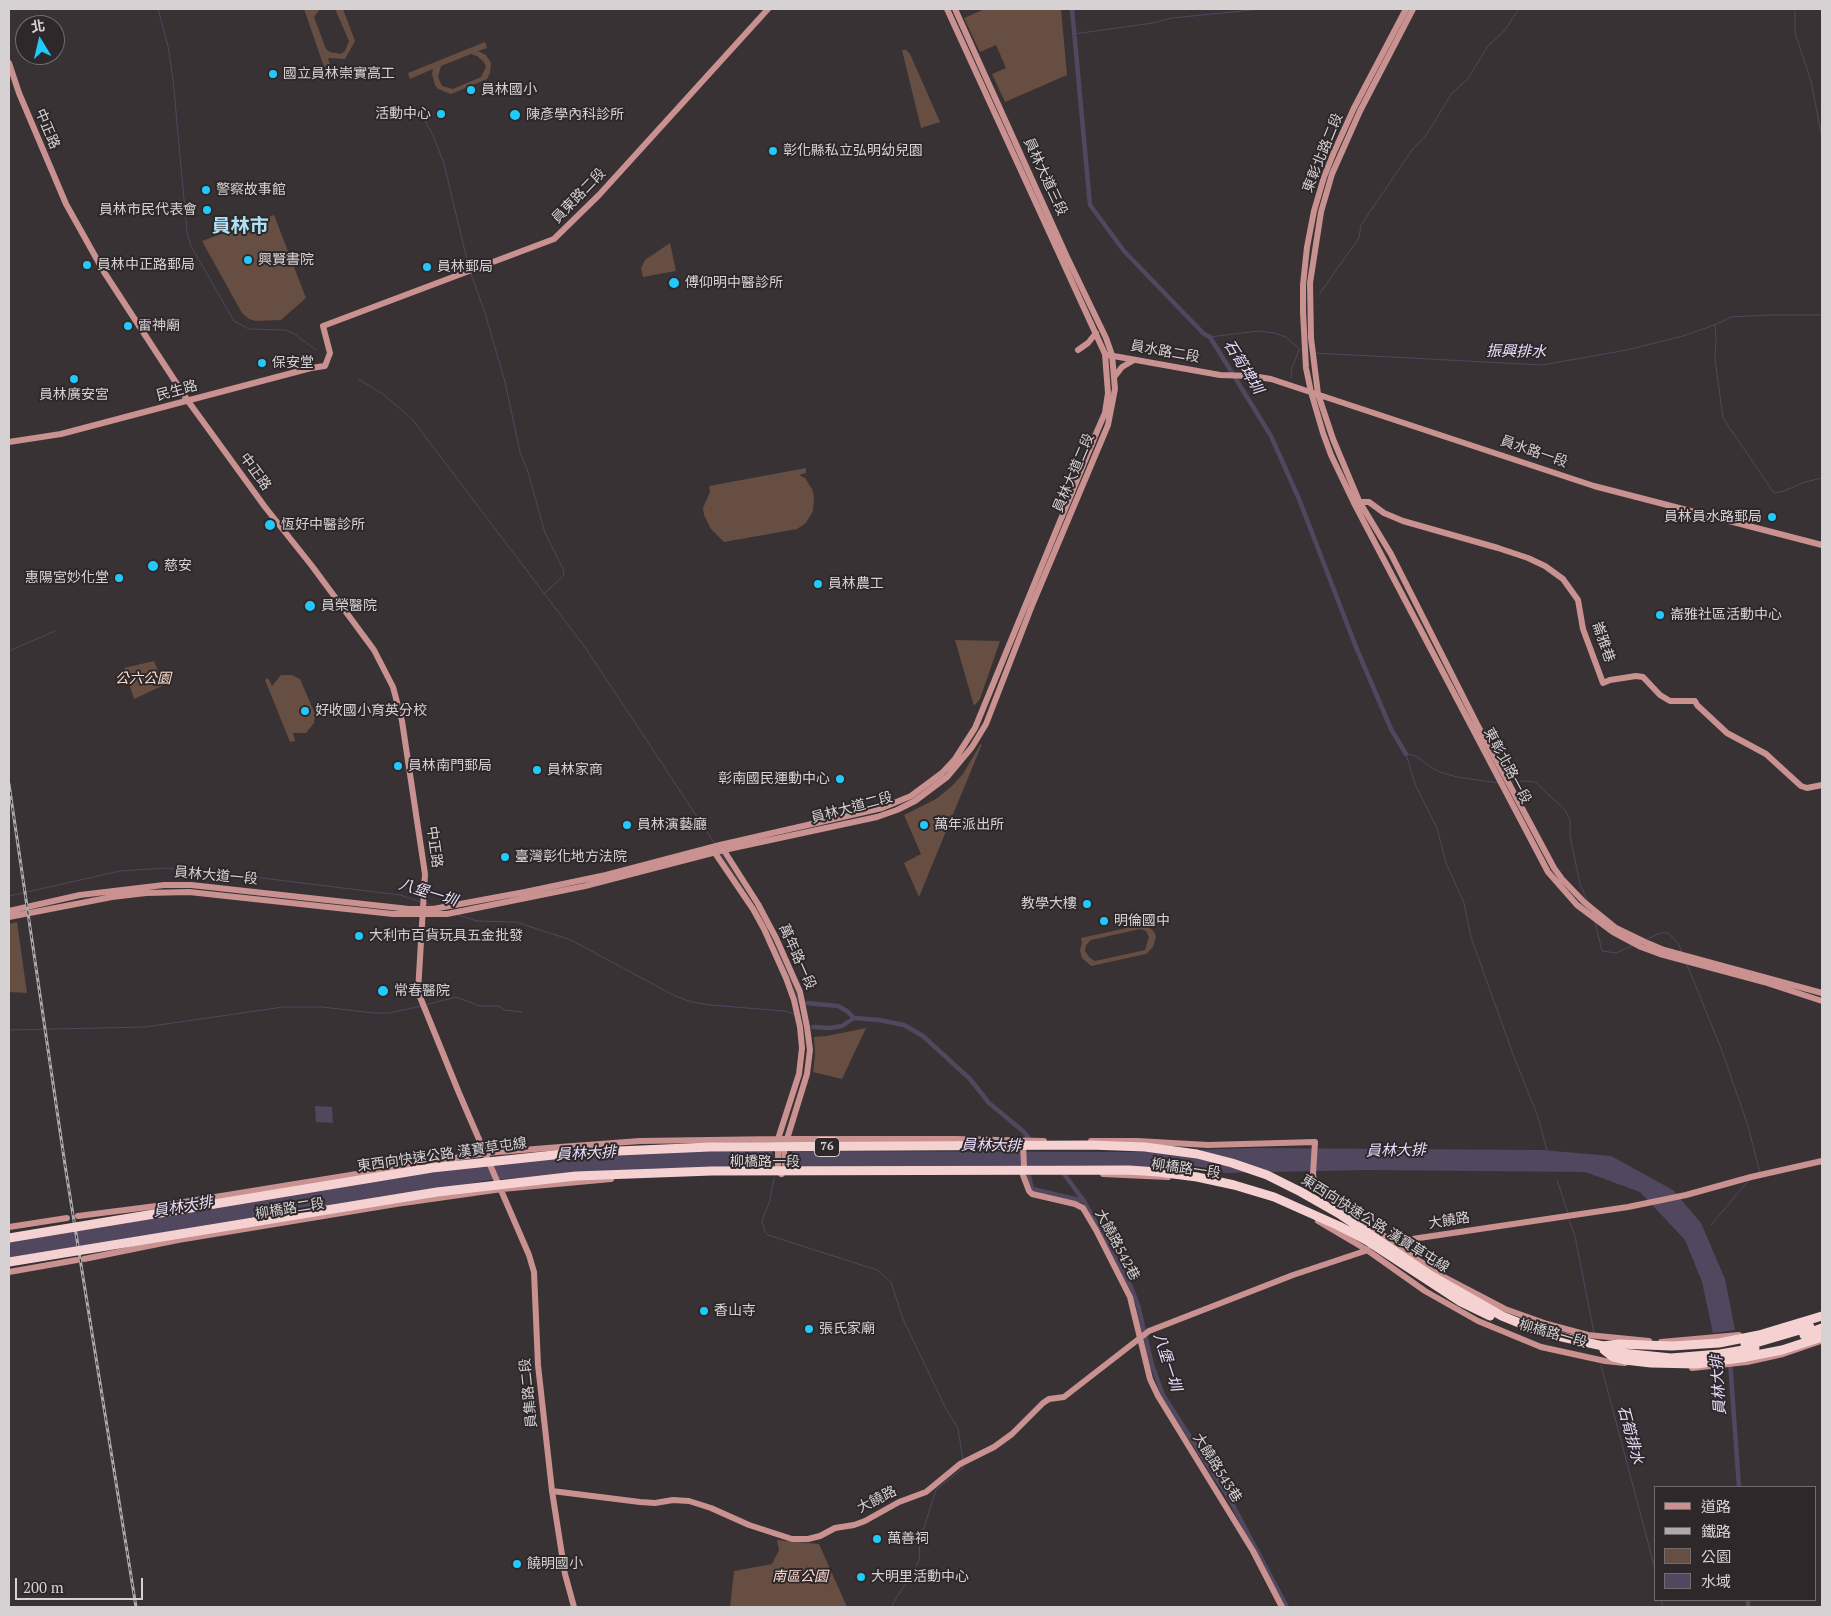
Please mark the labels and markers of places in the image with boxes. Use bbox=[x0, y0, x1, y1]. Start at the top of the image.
place label: 國立員林崇實高工 bbox=[283, 66, 395, 82]
marker: 國立員林崇實高工 bbox=[267, 68, 279, 80]
place label: 員林國小 bbox=[481, 82, 537, 98]
marker: 員林國小 bbox=[465, 84, 477, 96]
place label: 活動中心 bbox=[375, 106, 431, 122]
place label: 陳彥學內科診所 bbox=[526, 107, 624, 123]
marker: 活動中心 bbox=[435, 108, 447, 120]
marker: 陳彥學內科診所 bbox=[508, 108, 522, 122]
place label: 彰化縣私立弘明幼兒園 bbox=[783, 143, 923, 159]
marker: 彰化縣私立弘明幼兒園 bbox=[767, 145, 779, 157]
place label: 警察故事館 bbox=[216, 182, 286, 198]
marker: 警察故事館 bbox=[200, 184, 212, 196]
place label: 員林市民代表會 bbox=[99, 202, 197, 218]
marker: 員林市民代表會 bbox=[201, 204, 213, 216]
place label: 興賢書院 bbox=[258, 252, 314, 268]
marker: 興賢書院 bbox=[242, 254, 254, 266]
place label: 員林中正路郵局 bbox=[97, 257, 195, 273]
marker: 員林中正路郵局 bbox=[81, 259, 93, 271]
place label: 員林郵局 bbox=[437, 259, 493, 275]
marker: 員林郵局 bbox=[421, 261, 433, 273]
place label: 傅仰明中醫診所 bbox=[685, 275, 783, 291]
marker: 傅仰明中醫診所 bbox=[667, 276, 681, 290]
place label: 雷神廟 bbox=[138, 318, 180, 334]
marker: 雷神廟 bbox=[122, 320, 134, 332]
place label: 保安堂 bbox=[272, 355, 314, 371]
marker: 保安堂 bbox=[256, 357, 268, 369]
marker: 員林廣安宮 bbox=[68, 373, 80, 385]
place label: 員林廣安宮 bbox=[39, 387, 109, 403]
place label: 員林員水路郵局 bbox=[1664, 509, 1762, 525]
marker: 員林員水路郵局 bbox=[1766, 511, 1778, 523]
place label: 恆好中醫診所 bbox=[281, 517, 365, 533]
marker: 恆好中醫診所 bbox=[263, 518, 277, 532]
place label: 慈安 bbox=[164, 558, 192, 574]
marker: 慈安 bbox=[146, 559, 160, 573]
place label: 惠陽宮妙化堂 bbox=[25, 570, 109, 586]
marker: 惠陽宮妙化堂 bbox=[113, 572, 125, 584]
place label: 員林農工 bbox=[828, 576, 884, 592]
marker: 員林農工 bbox=[812, 578, 824, 590]
place label: 員榮醫院 bbox=[321, 598, 377, 614]
marker: 員榮醫院 bbox=[303, 599, 317, 613]
place label: 崙雅社區活動中心 bbox=[1670, 607, 1782, 623]
marker: 崙雅社區活動中心 bbox=[1654, 609, 1666, 621]
place label: 好收國小育英分校 bbox=[315, 703, 427, 719]
marker: 好收國小育英分校 bbox=[299, 705, 311, 717]
place label: 員林南門郵局 bbox=[408, 758, 492, 774]
marker: 員林南門郵局 bbox=[392, 760, 404, 772]
place label: 員林家商 bbox=[547, 762, 603, 778]
marker: 員林家商 bbox=[531, 764, 543, 776]
place label: 彰南國民運動中心 bbox=[718, 771, 830, 787]
marker: 彰南國民運動中心 bbox=[834, 773, 846, 785]
place label: 員林演藝廳 bbox=[637, 817, 707, 833]
place label: 萬年派出所 bbox=[934, 817, 1004, 833]
marker: 員林演藝廳 bbox=[621, 819, 633, 831]
marker: 萬年派出所 bbox=[918, 819, 930, 831]
place label: 臺灣彰化地方法院 bbox=[515, 849, 627, 865]
marker: 臺灣彰化地方法院 bbox=[499, 851, 511, 863]
place label: 教學大樓 bbox=[1021, 896, 1077, 912]
marker: 教學大樓 bbox=[1081, 898, 1093, 910]
place label: 明倫國中 bbox=[1114, 913, 1170, 929]
marker: 明倫國中 bbox=[1098, 915, 1110, 927]
place label: 大利市百貨玩具五金批發 bbox=[369, 928, 523, 944]
marker: 大利市百貨玩具五金批發 bbox=[353, 930, 365, 942]
place label: 常春醫院 bbox=[394, 983, 450, 999]
marker: 常春醫院 bbox=[376, 984, 390, 998]
place label: 香山寺 bbox=[714, 1303, 756, 1319]
marker: 香山寺 bbox=[698, 1305, 710, 1317]
place label: 張氏家廟 bbox=[819, 1321, 875, 1337]
marker: 張氏家廟 bbox=[803, 1323, 815, 1335]
place label: 萬善祠 bbox=[887, 1531, 929, 1547]
marker: 萬善祠 bbox=[871, 1533, 883, 1545]
place label: 饒明國小 bbox=[527, 1556, 583, 1572]
marker: 饒明國小 bbox=[511, 1558, 523, 1570]
place label: 大明里活動中心 bbox=[871, 1569, 969, 1585]
marker: 大明里活動中心 bbox=[855, 1571, 867, 1583]

